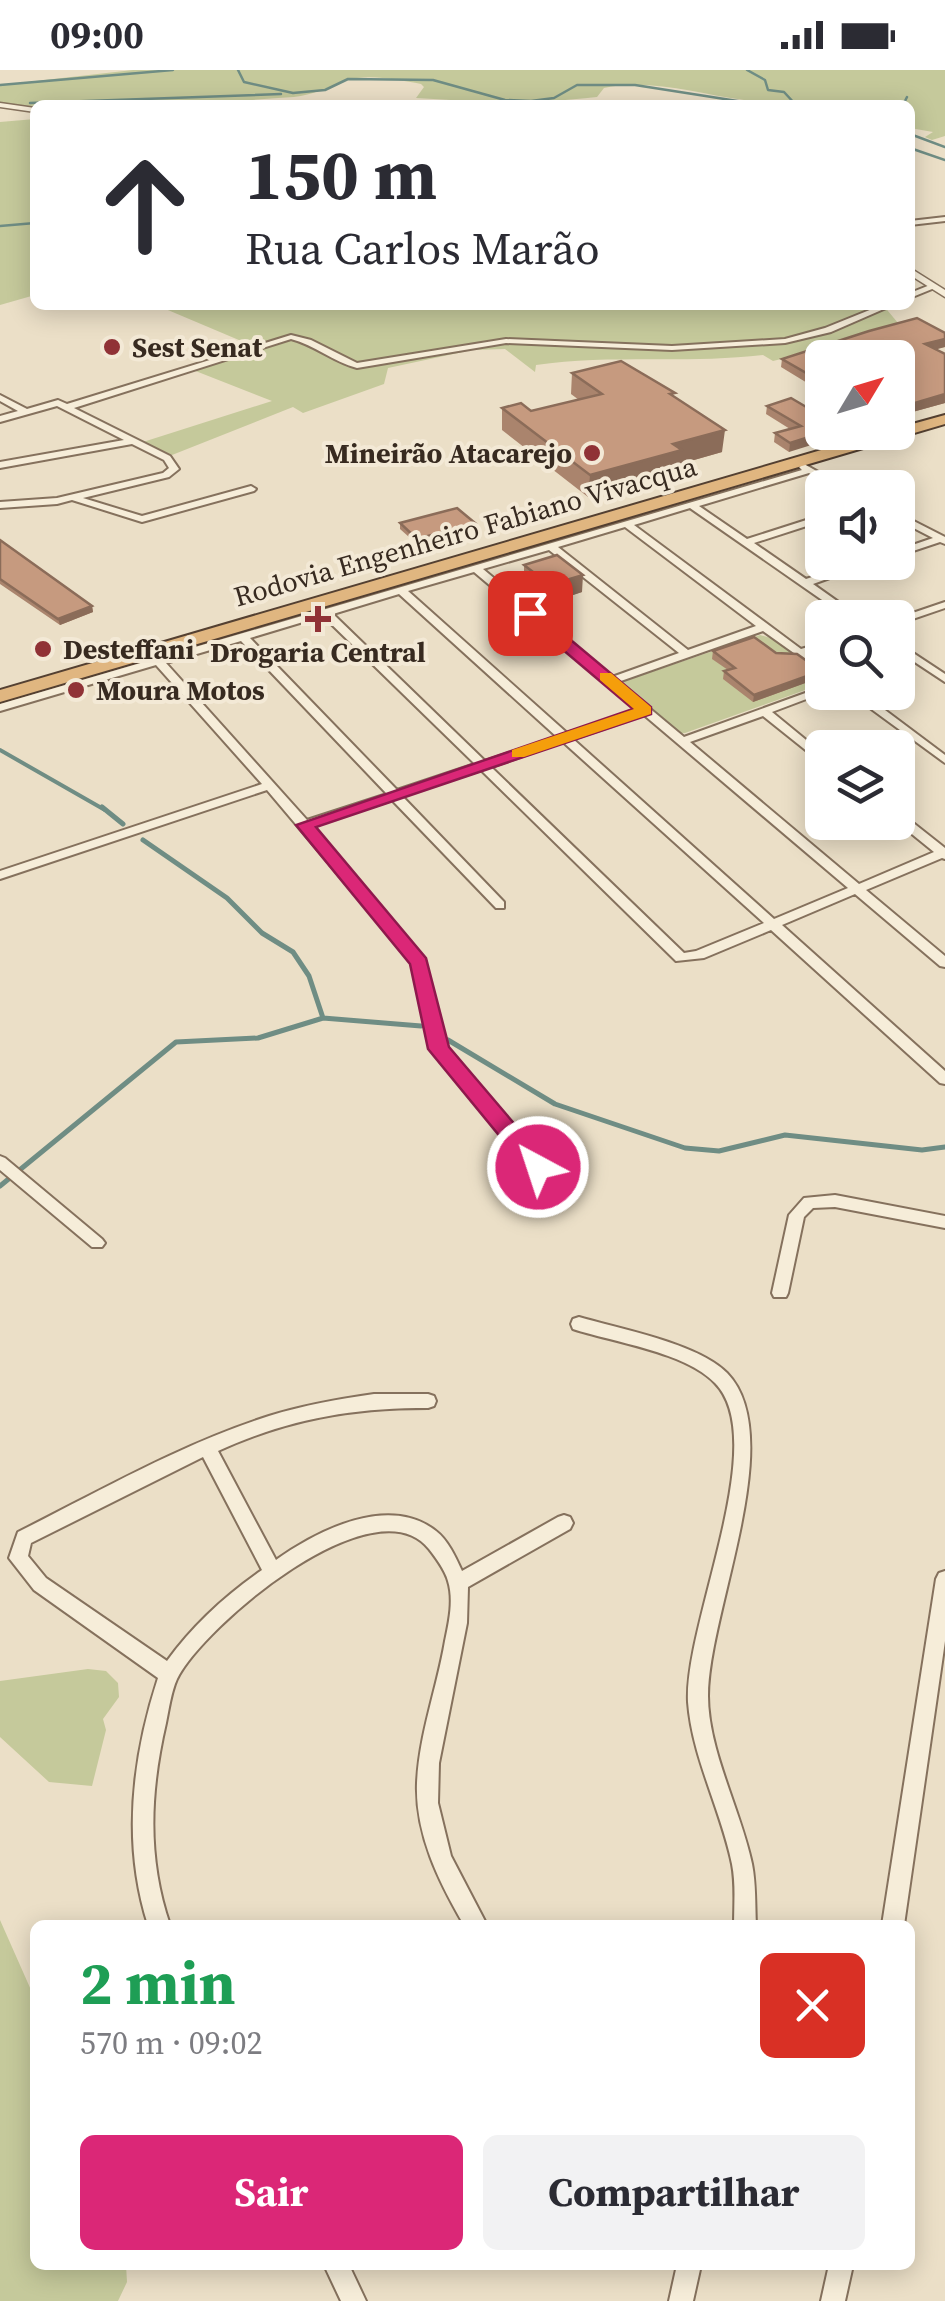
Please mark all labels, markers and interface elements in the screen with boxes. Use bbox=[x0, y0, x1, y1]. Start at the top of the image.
text: 09:00 bbox=[50, 9, 144, 61]
text: 150 m bbox=[245, 126, 437, 222]
icon: ahead bbox=[80, 140, 210, 270]
text: Rua Carlos Marão bbox=[245, 217, 600, 279]
place label: Sest Senat bbox=[132, 328, 263, 366]
marker: Sest Senat bbox=[101, 336, 123, 358]
north arrow bbox=[805, 340, 915, 450]
map controls bbox=[805, 340, 915, 840]
place label: Mineirão Atacarejo bbox=[325, 434, 572, 472]
marker: Mineirão Atacarejo bbox=[581, 442, 603, 464]
street label: Rodovia Engenheiro Fabiano Vivacqua bbox=[229, 446, 702, 615]
button: sound bbox=[805, 470, 915, 580]
pin bbox=[488, 571, 573, 656]
icon: arrive bbox=[503, 586, 558, 641]
button: search bbox=[805, 600, 915, 710]
marker: Drogaria Central bbox=[307, 608, 329, 630]
place label: Desteffani bbox=[63, 630, 195, 668]
place label: Drogaria Central bbox=[210, 633, 426, 671]
marker: Desteffani bbox=[32, 638, 54, 660]
place label: Moura Motos bbox=[96, 671, 265, 709]
marker: Moura Motos bbox=[65, 679, 87, 701]
button: layers bbox=[805, 730, 915, 840]
position arrow bbox=[486, 1115, 590, 1219]
text: 2 min bbox=[80, 1942, 236, 2024]
button: close bbox=[760, 1953, 865, 2058]
text: 570 m · 09:02 bbox=[80, 2021, 262, 2065]
button: Sair bbox=[80, 2135, 463, 2250]
button: Compartilhar bbox=[483, 2135, 865, 2250]

